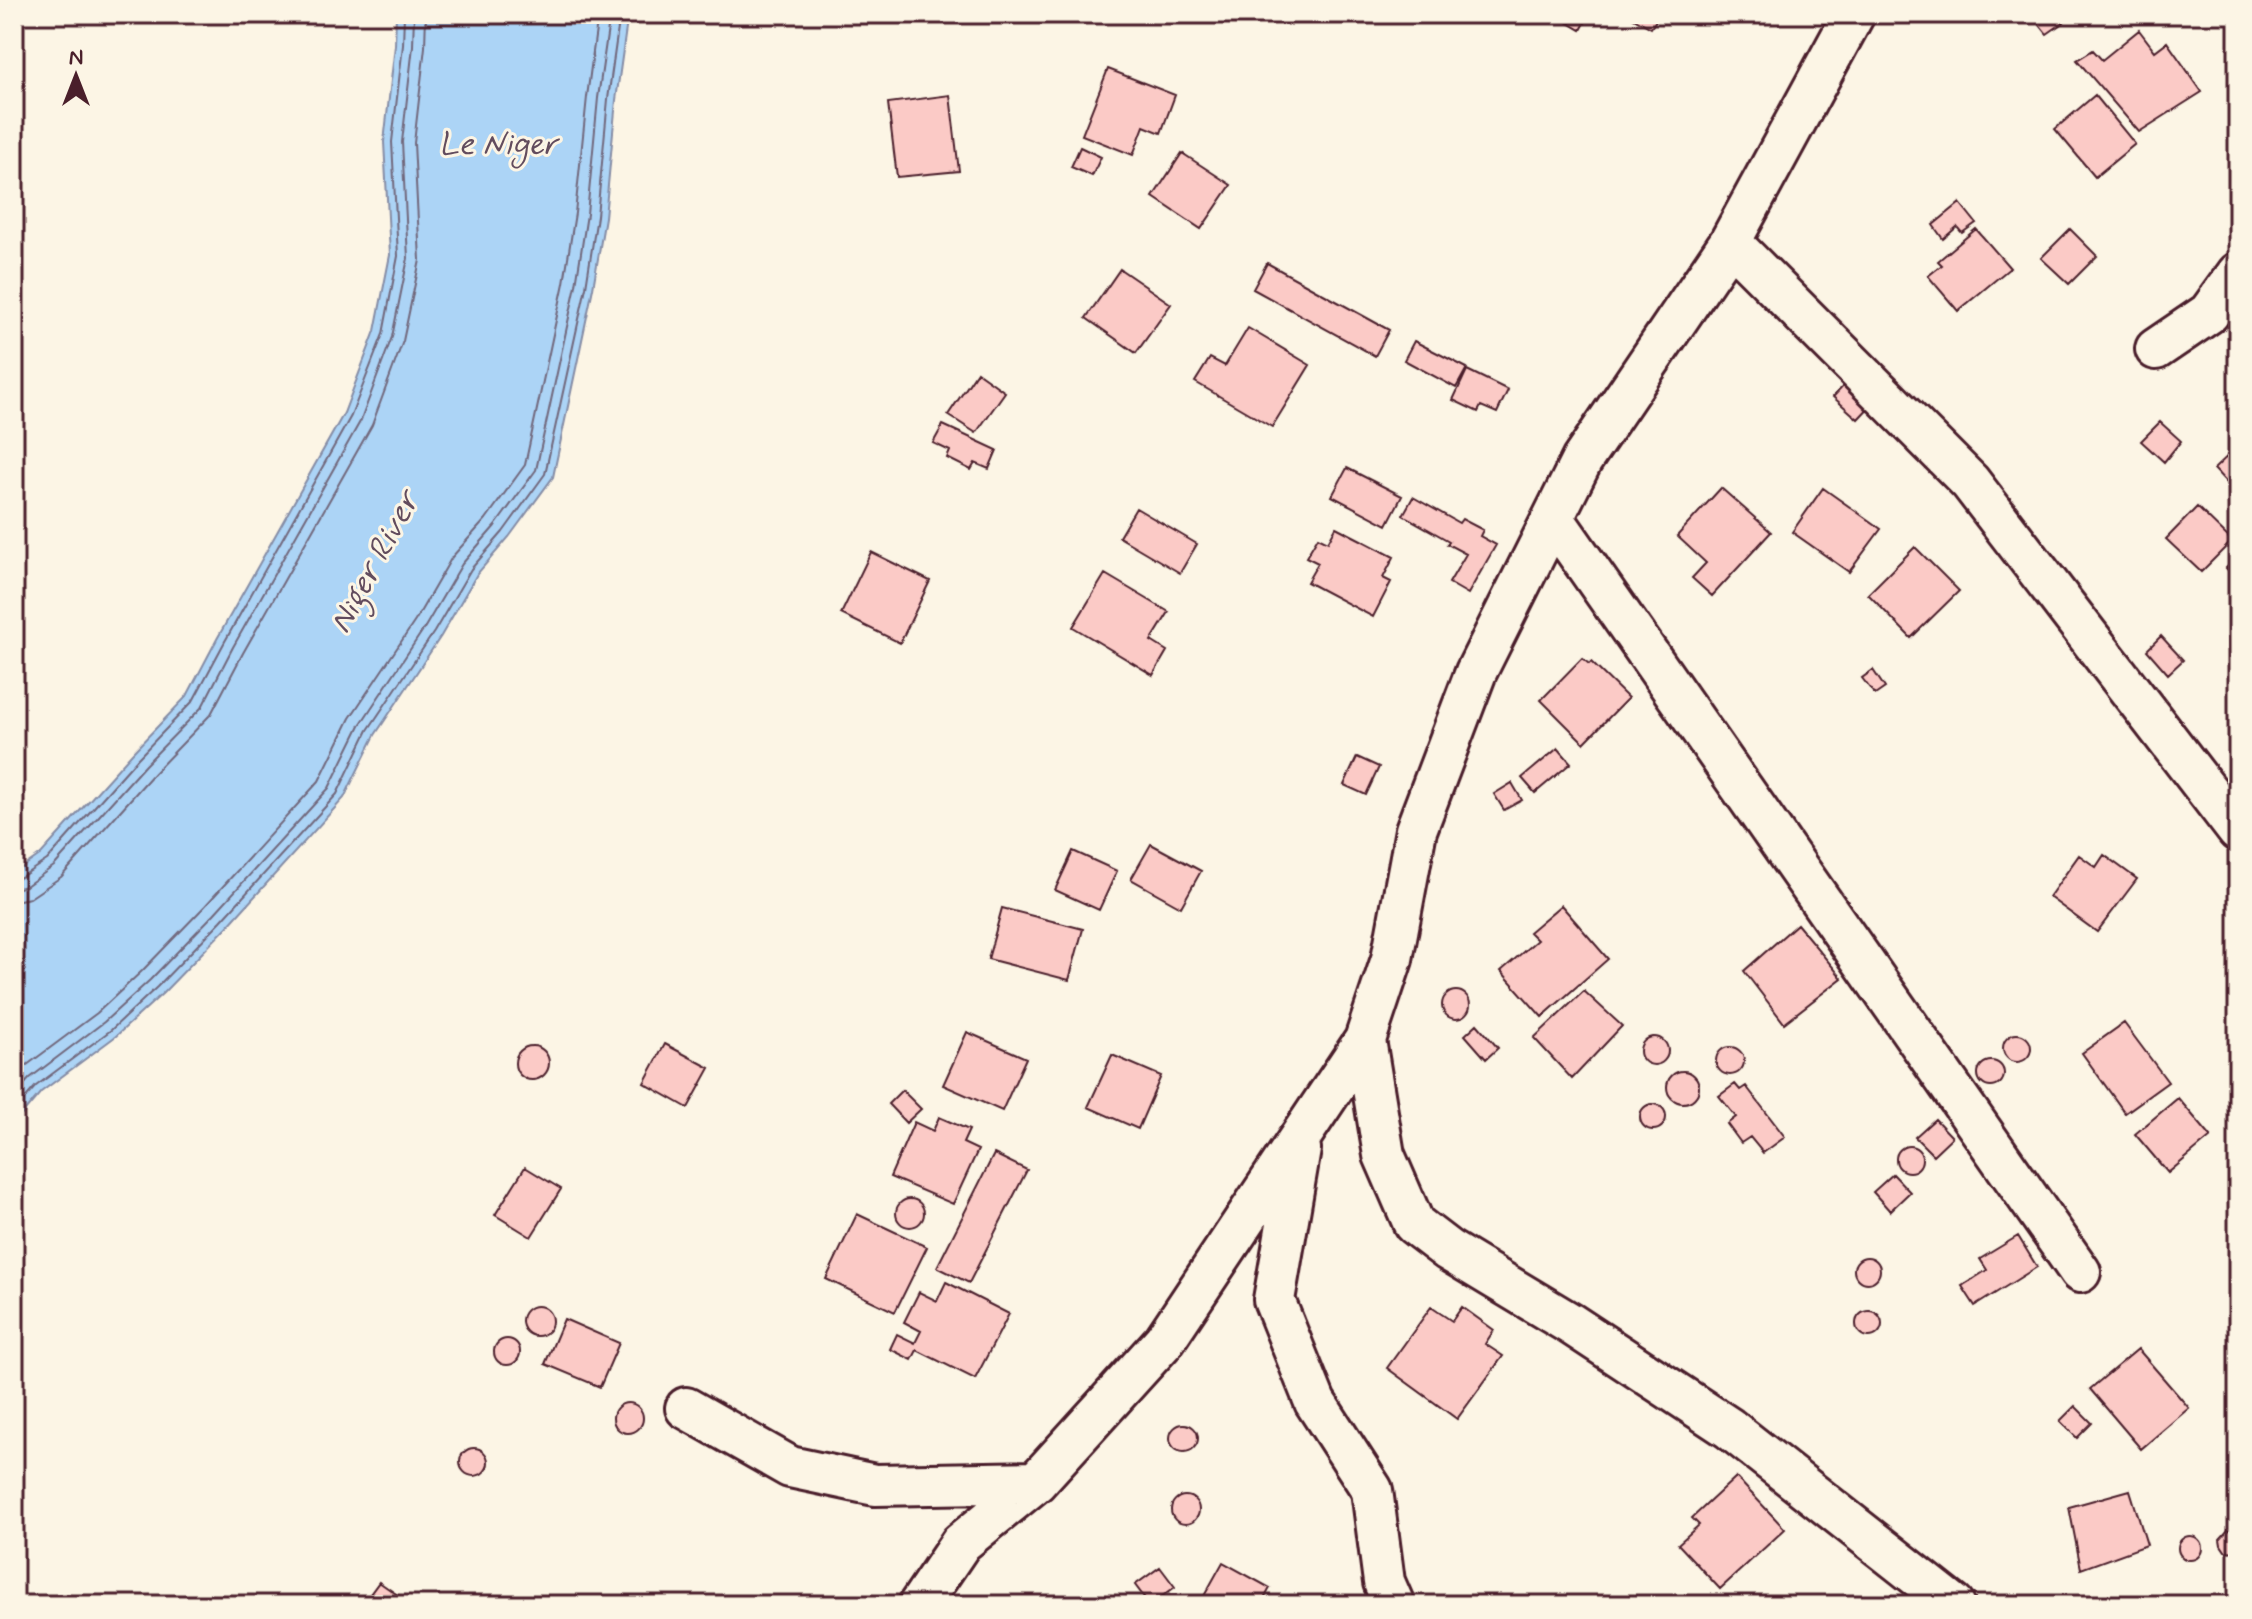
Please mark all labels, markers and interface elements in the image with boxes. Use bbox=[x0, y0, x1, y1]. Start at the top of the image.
north arrow bbox=[36, 36, 116, 116]
text: N bbox=[69, 44, 83, 72]
water label: Le Niger bbox=[439, 124, 561, 169]
water label: Niger River bbox=[320, 482, 435, 643]

